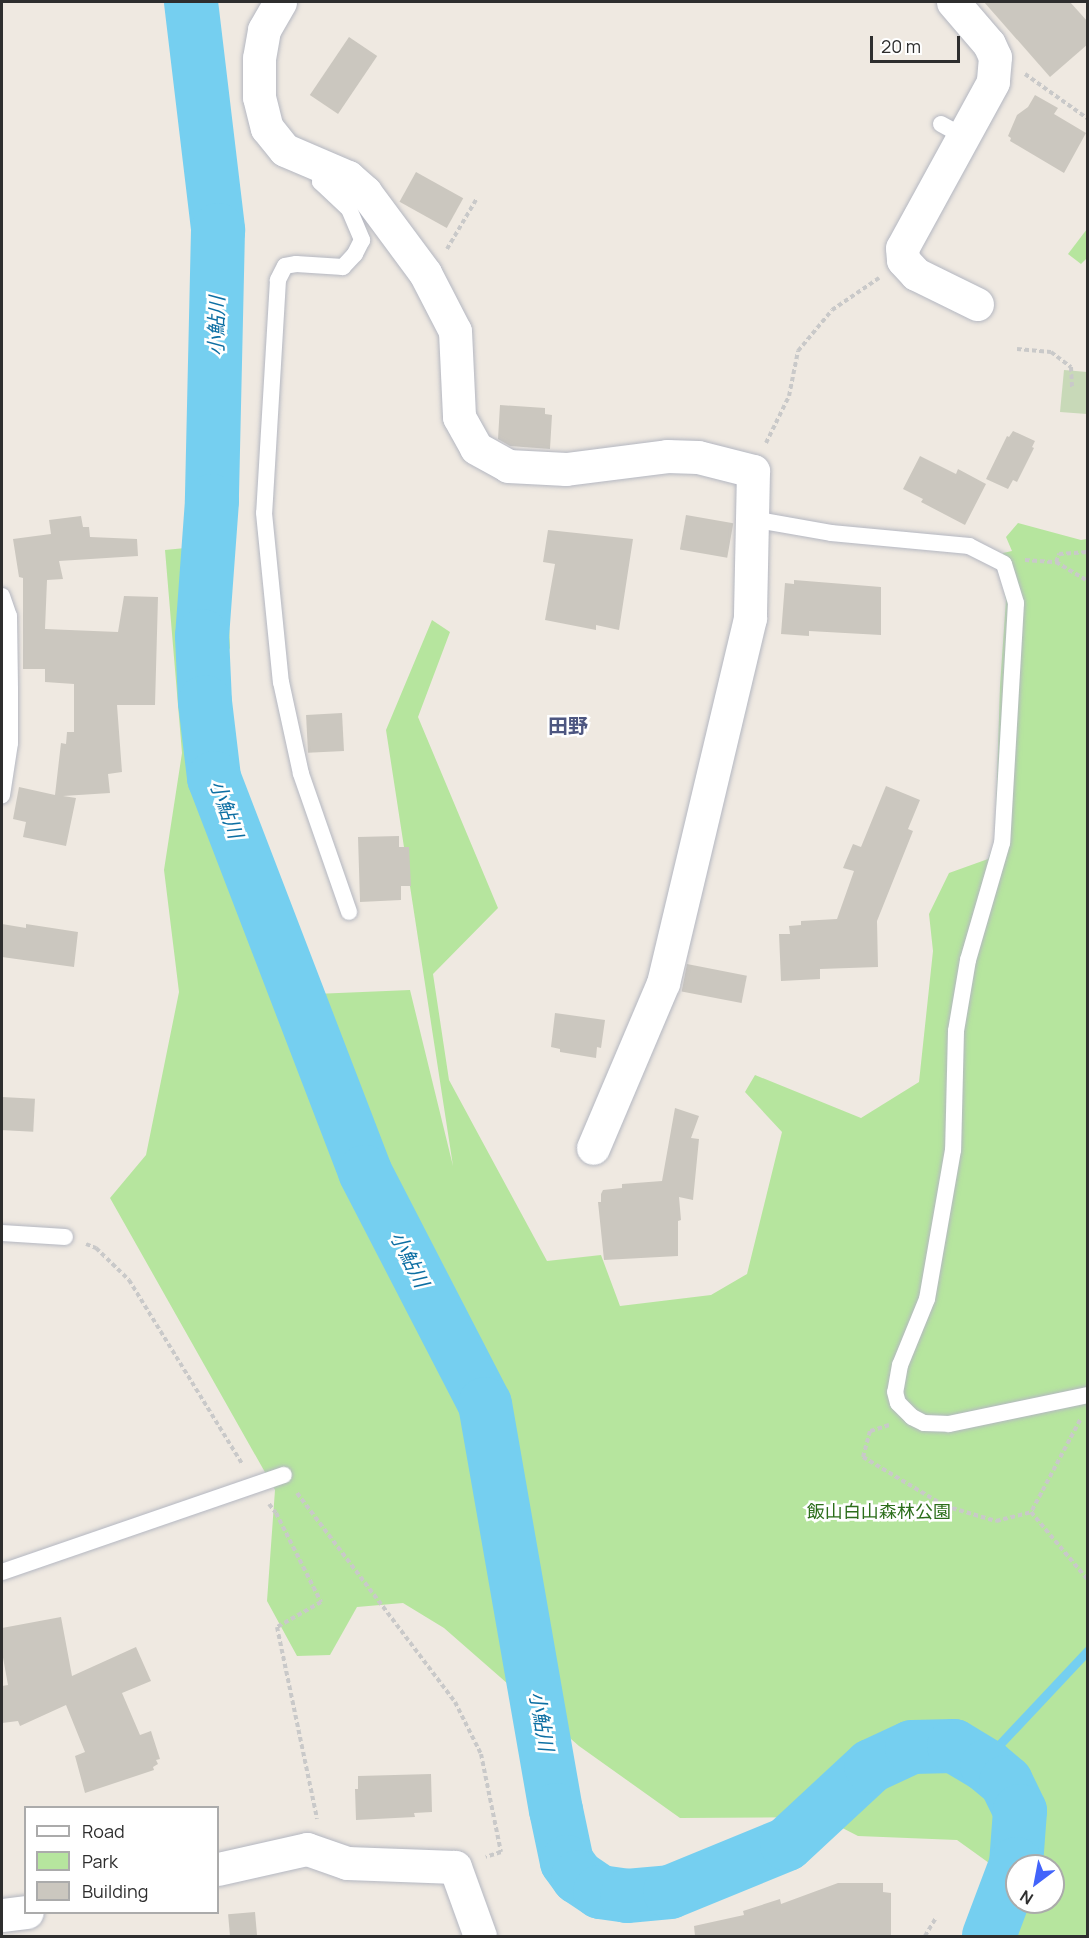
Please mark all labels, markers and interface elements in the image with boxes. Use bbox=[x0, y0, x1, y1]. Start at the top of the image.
scale bar bbox=[873, 24, 963, 62]
text: 20 m bbox=[881, 34, 921, 58]
water label: 小鮎川 bbox=[203, 296, 229, 356]
district label: 田野 bbox=[548, 713, 588, 737]
water label: 小鮎川 bbox=[205, 777, 249, 841]
water label: 小鮎川 bbox=[386, 1227, 434, 1291]
park label: 飯山白山森林公園 bbox=[807, 1500, 951, 1522]
water label: 小鮎川 bbox=[525, 1689, 559, 1753]
legend bbox=[24, 1806, 219, 1914]
text: Road bbox=[82, 1819, 125, 1843]
text: Park bbox=[82, 1849, 118, 1873]
north arrow bbox=[1005, 1854, 1065, 1914]
text: Building bbox=[82, 1879, 148, 1903]
text: N bbox=[1016, 1885, 1037, 1910]

